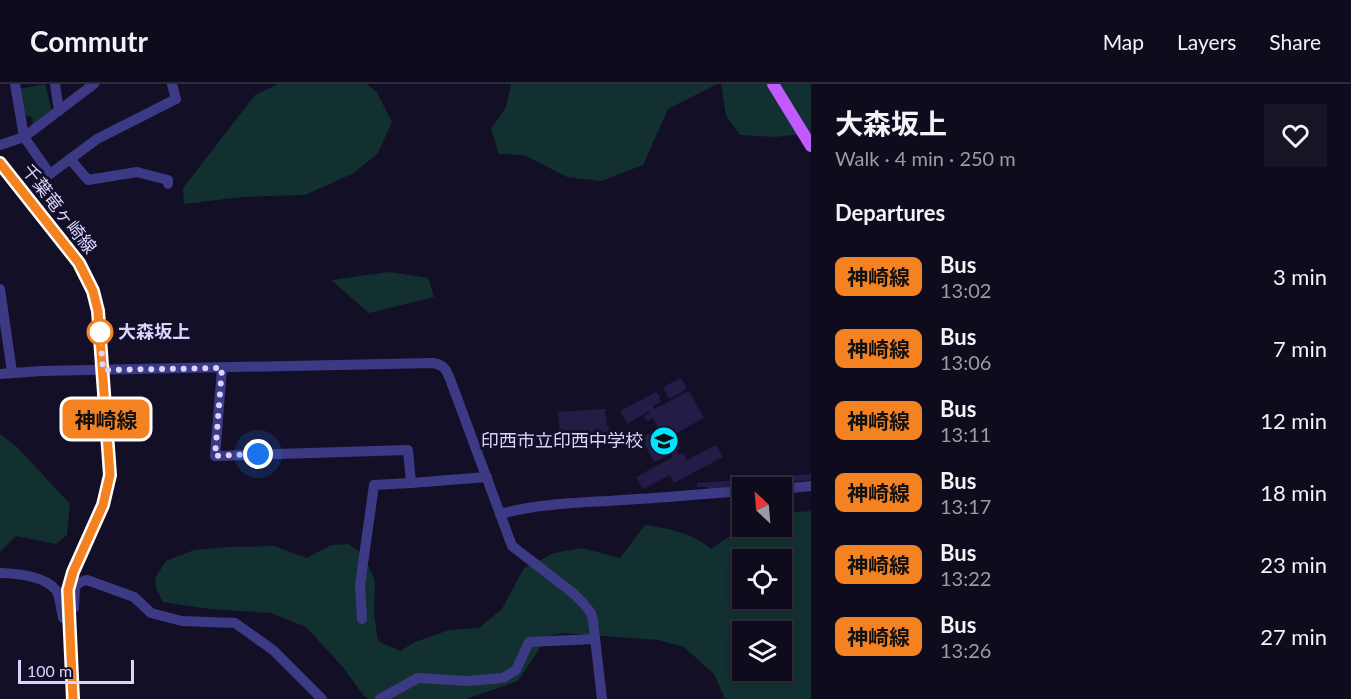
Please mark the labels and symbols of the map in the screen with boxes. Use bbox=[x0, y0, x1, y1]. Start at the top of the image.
street label: 千葉竜ヶ崎線 bbox=[18, 159, 102, 258]
marker: 大森坂上 bbox=[87, 319, 113, 345]
place label: 大森坂上 bbox=[118, 320, 190, 342]
line badge: 神崎線 bbox=[72, 400, 140, 438]
school or university icon: 印西市立印西中学校 bbox=[648, 425, 680, 457]
place label: 印西市立印西中学校 bbox=[481, 429, 643, 451]
your location bbox=[243, 439, 273, 469]
north arrow bbox=[732, 477, 792, 537]
scale bar bbox=[18, 657, 134, 684]

